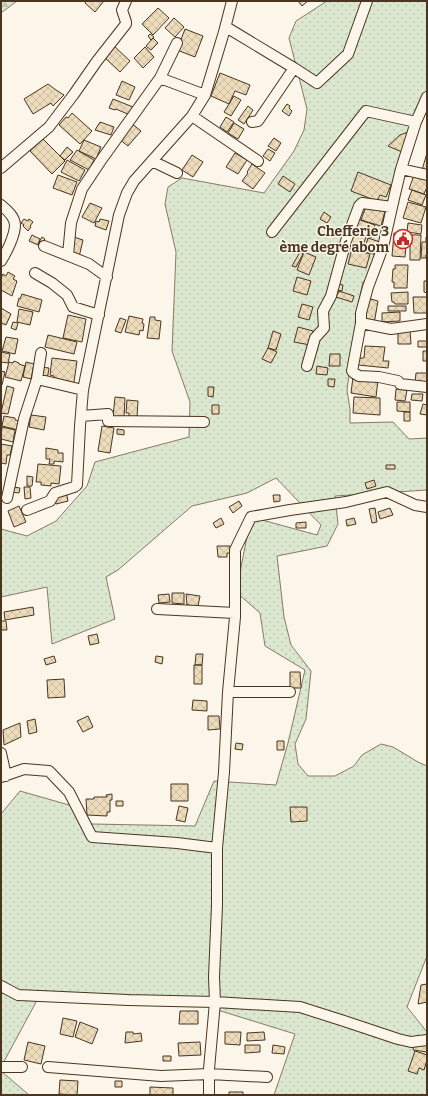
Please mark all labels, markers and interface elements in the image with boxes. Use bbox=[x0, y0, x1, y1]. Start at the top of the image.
place label: Chefferie 3 ème degré abom bbox=[280, 223, 390, 256]
public building icon: Chefferie 3 ème degré abom bbox=[392, 228, 414, 250]

